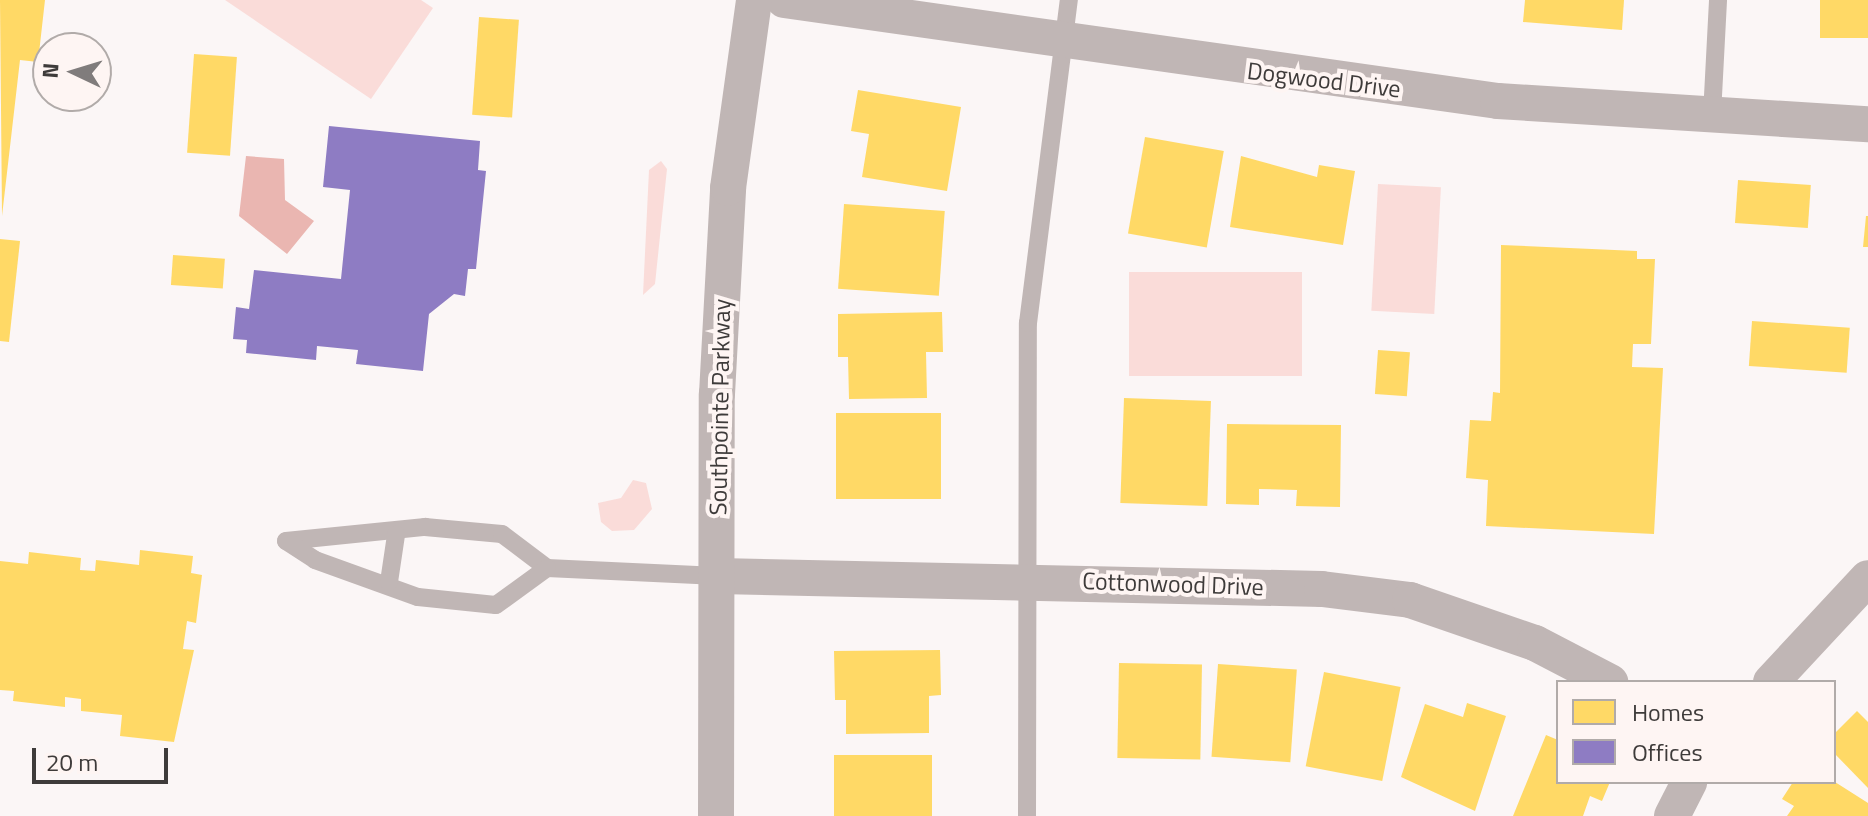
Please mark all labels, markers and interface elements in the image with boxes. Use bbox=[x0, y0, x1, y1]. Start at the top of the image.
north arrow bbox=[32, 32, 112, 112]
street label: Dogwood Drive bbox=[1246, 56, 1402, 104]
text: N bbox=[33, 62, 68, 79]
street label: Southpointe Parkway bbox=[704, 298, 736, 516]
street label: Cottonwood Drive bbox=[1082, 566, 1264, 602]
legend bbox=[1556, 680, 1836, 784]
text: Homes bbox=[1632, 694, 1704, 730]
scale bar bbox=[36, 732, 172, 782]
text: Offices bbox=[1632, 734, 1703, 770]
text: 20 m bbox=[46, 744, 98, 780]

